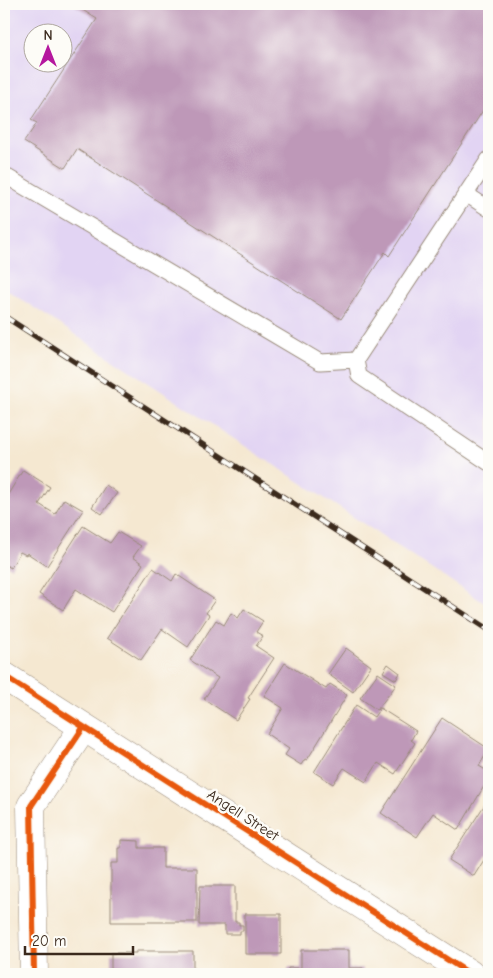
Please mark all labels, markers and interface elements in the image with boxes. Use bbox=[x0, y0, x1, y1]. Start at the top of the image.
north arrow bbox=[22, 22, 72, 72]
text: N bbox=[43, 27, 53, 44]
street label: Angell Street bbox=[204, 785, 283, 845]
scale bar bbox=[25, 923, 132, 955]
text: 20 m bbox=[32, 932, 66, 950]

